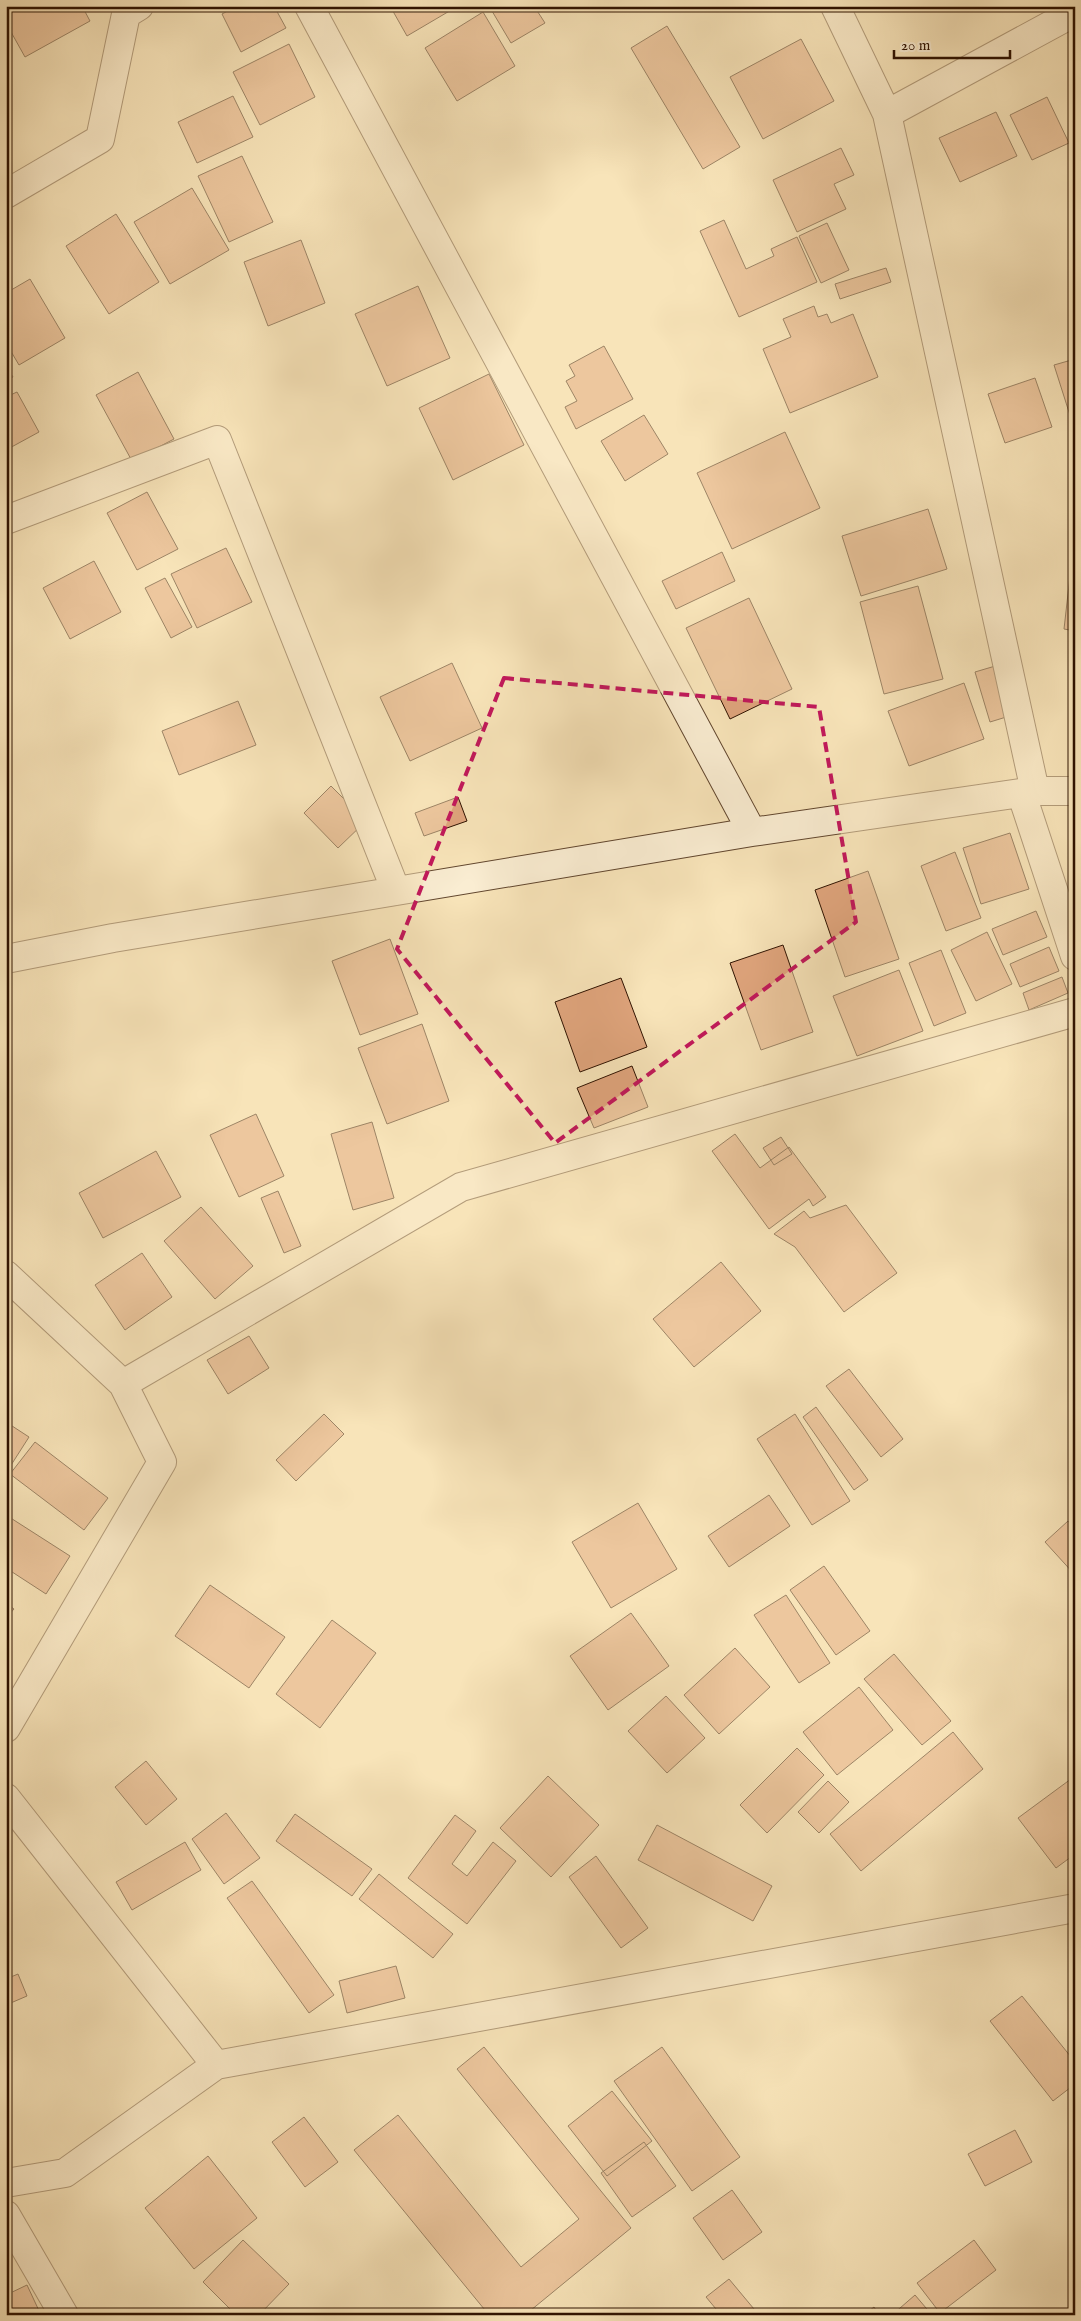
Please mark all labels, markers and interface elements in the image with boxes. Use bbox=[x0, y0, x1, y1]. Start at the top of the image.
scale bar bbox=[894, 28, 1010, 60]
text: 20 m bbox=[901, 36, 931, 55]

